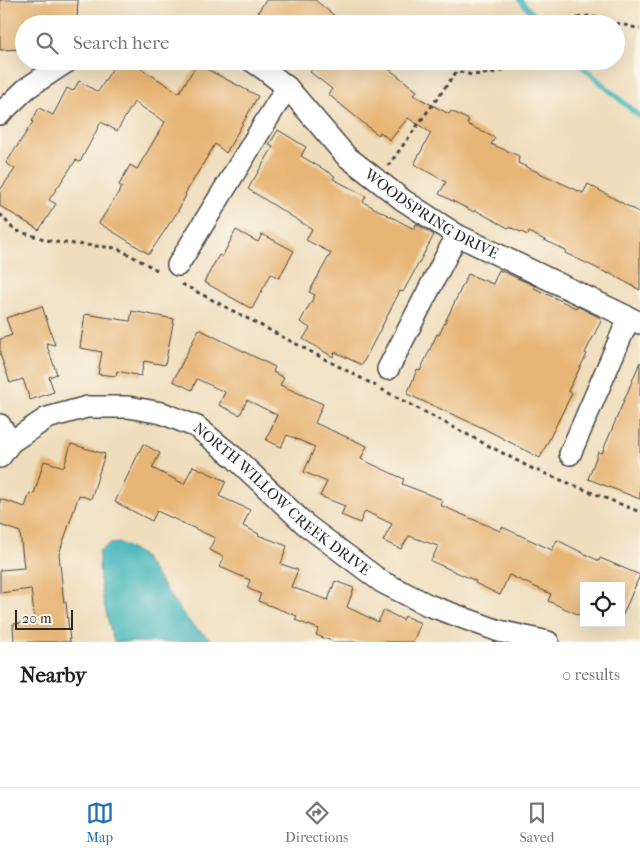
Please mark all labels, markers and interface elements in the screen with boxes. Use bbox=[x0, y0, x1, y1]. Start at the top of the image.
search box bbox=[15, 15, 625, 70]
icon: search bbox=[33, 29, 61, 57]
text: Search here bbox=[73, 32, 169, 54]
street label: WOODSPRING DRIVE bbox=[360, 164, 501, 262]
street label: NORTH WILLOW CREEK DRIVE bbox=[190, 419, 374, 579]
map controls bbox=[580, 582, 625, 627]
button: locate bbox=[580, 582, 625, 627]
scale bar bbox=[15, 607, 72, 630]
text: 20 m bbox=[22, 610, 52, 627]
text: Nearby bbox=[20, 663, 86, 687]
text: 0 results bbox=[562, 665, 620, 684]
tab: Map bbox=[86, 799, 114, 846]
tab: Directions bbox=[285, 799, 348, 846]
tab: Saved bbox=[520, 799, 554, 846]

